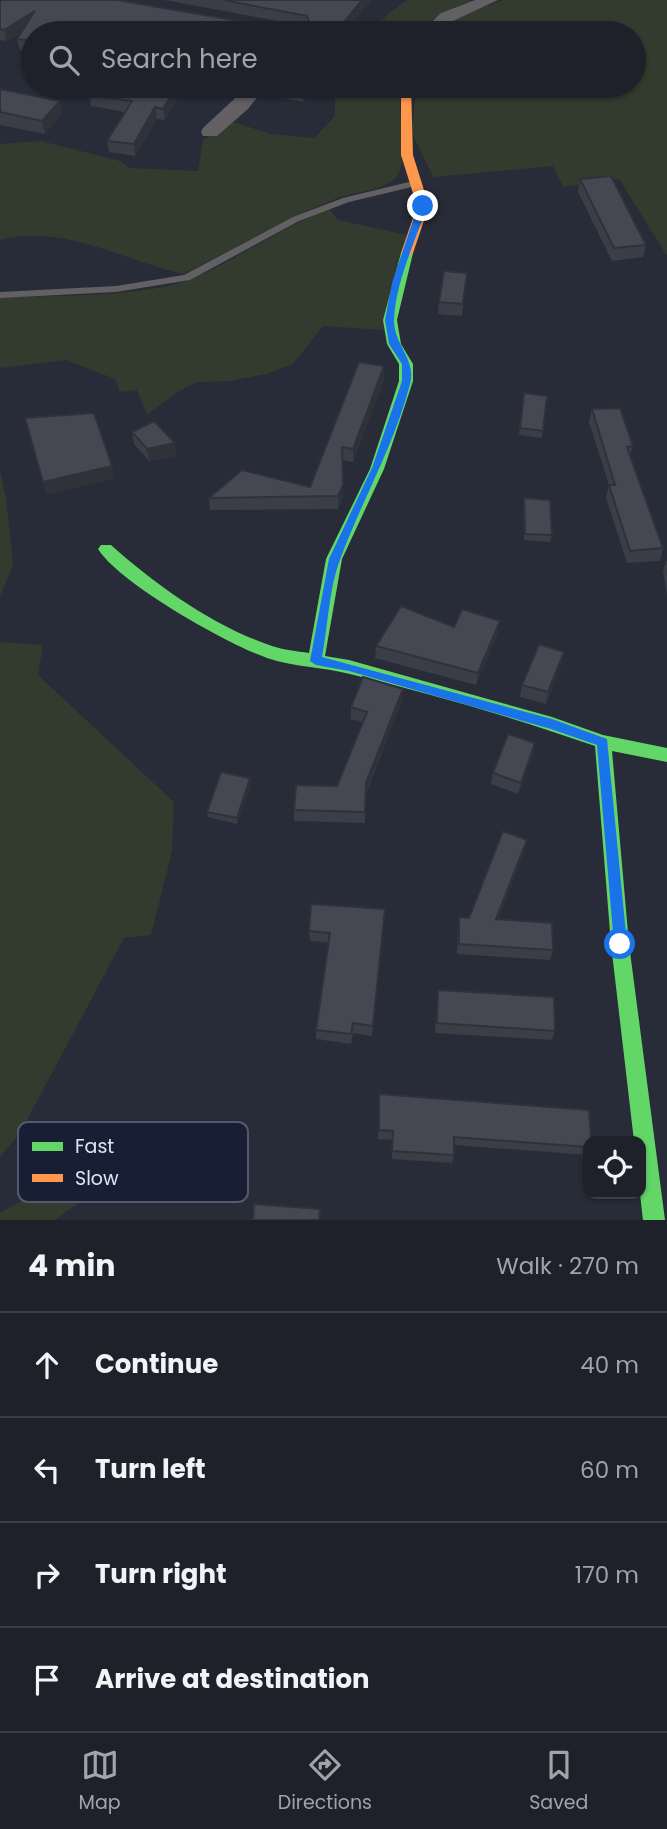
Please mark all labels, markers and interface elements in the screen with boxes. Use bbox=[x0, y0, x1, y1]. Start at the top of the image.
search box bbox=[21, 21, 646, 98]
icon: search bbox=[45, 41, 83, 79]
text: Search here bbox=[101, 41, 258, 77]
route end bbox=[407, 190, 438, 221]
route start bbox=[604, 928, 635, 959]
legend bbox=[18, 1122, 248, 1202]
text: Fast bbox=[75, 1133, 114, 1160]
map controls bbox=[583, 1136, 646, 1199]
button: locate bbox=[583, 1136, 646, 1199]
text: Slow bbox=[75, 1165, 119, 1192]
text: 4 min bbox=[28, 1244, 116, 1287]
text: Walk · 270 m bbox=[496, 1250, 639, 1282]
icon: ahead bbox=[28, 1346, 66, 1384]
text: Continue bbox=[95, 1346, 218, 1382]
text: 40 m bbox=[580, 1349, 639, 1381]
icon: left bbox=[28, 1451, 66, 1489]
text: Turn left bbox=[95, 1451, 206, 1487]
text: 60 m bbox=[580, 1454, 639, 1486]
icon: right bbox=[28, 1556, 66, 1594]
text: Turn right bbox=[95, 1556, 227, 1592]
text: 170 m bbox=[575, 1559, 639, 1591]
icon: arrive bbox=[28, 1661, 66, 1699]
text: Arrive at destination bbox=[95, 1661, 370, 1697]
tab: Map bbox=[79, 1746, 121, 1817]
tab: Directions bbox=[278, 1746, 372, 1817]
tab: Saved bbox=[529, 1746, 588, 1817]

